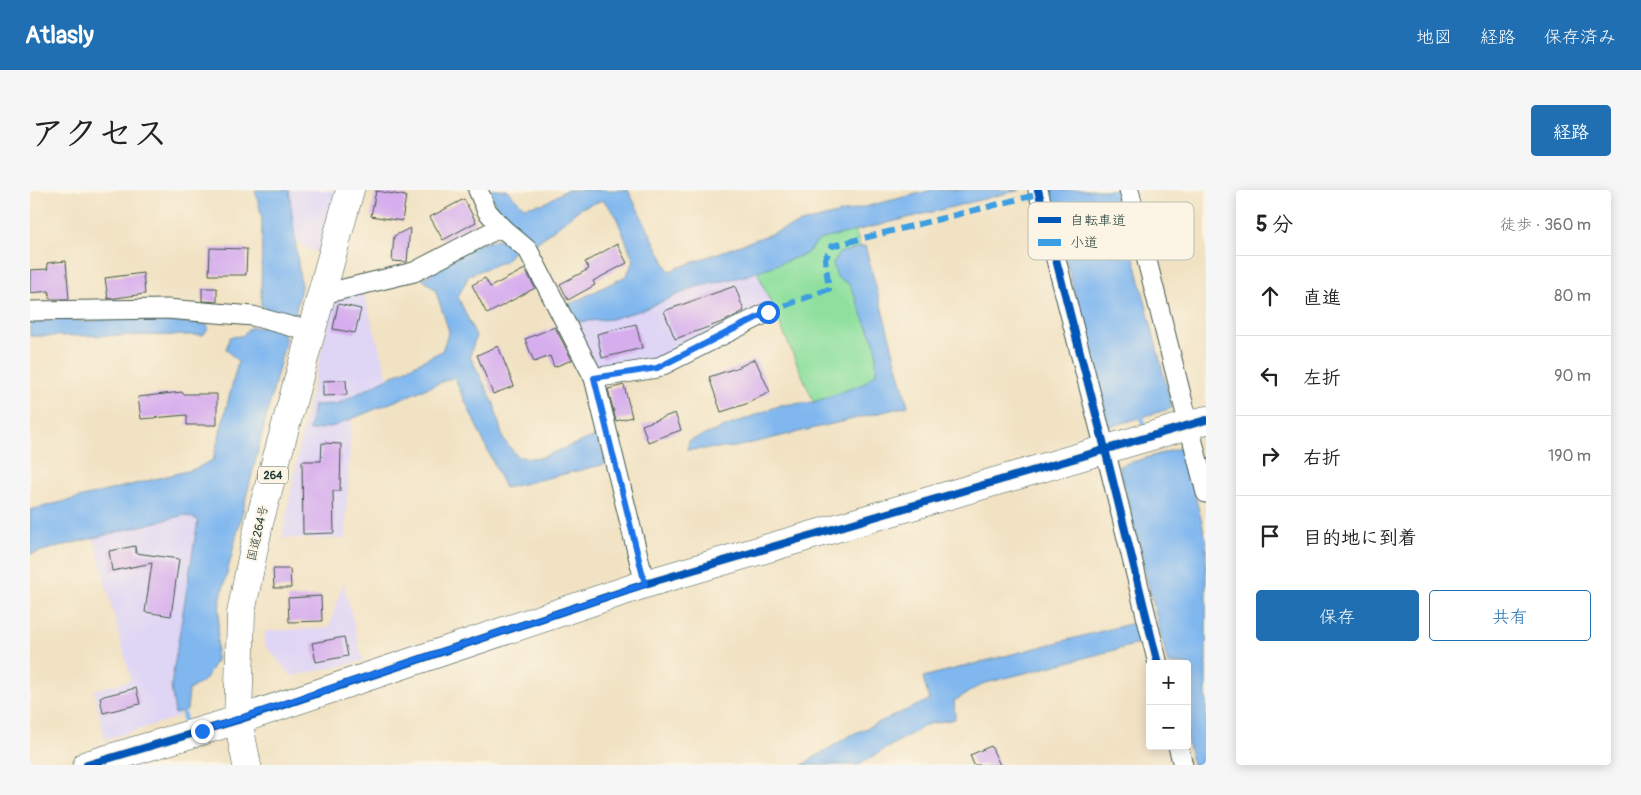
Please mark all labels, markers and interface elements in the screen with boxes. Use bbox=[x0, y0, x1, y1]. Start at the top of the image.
text: Atlasly bbox=[25, 21, 94, 50]
text: 地図 bbox=[1416, 26, 1452, 49]
text: 経路 bbox=[1480, 26, 1516, 49]
text: 保存済み bbox=[1544, 26, 1616, 49]
button: 経路 bbox=[1531, 105, 1611, 156]
text: アクセス bbox=[30, 112, 168, 156]
legend bbox=[1028, 202, 1194, 260]
text: 5 分 bbox=[1256, 211, 1293, 238]
text: 自転車道 bbox=[1070, 212, 1126, 229]
text: 徒歩 · 360 m bbox=[1500, 215, 1591, 235]
text: 小道 bbox=[1070, 234, 1098, 251]
icon: ahead bbox=[1256, 282, 1284, 310]
text: 直進 bbox=[1303, 286, 1341, 310]
text: 80 m bbox=[1554, 286, 1591, 306]
route start bbox=[757, 301, 780, 324]
icon: left bbox=[1256, 362, 1284, 390]
text: 左折 bbox=[1303, 366, 1341, 390]
text: 90 m bbox=[1554, 366, 1591, 386]
icon: right bbox=[1256, 442, 1284, 470]
text: 右折 bbox=[1303, 446, 1341, 470]
text: 190 m bbox=[1548, 446, 1591, 466]
road number: 264 bbox=[258, 466, 288, 484]
street label: 国道264号 bbox=[244, 504, 272, 562]
icon: arrive bbox=[1256, 522, 1284, 550]
text: 目的地に到着 bbox=[1303, 526, 1417, 550]
button: 保存 bbox=[1256, 590, 1419, 641]
button: 共有 bbox=[1429, 590, 1591, 641]
map controls bbox=[1146, 660, 1191, 750]
button: + bbox=[1146, 660, 1191, 705]
button: − bbox=[1146, 705, 1191, 750]
route end bbox=[191, 720, 214, 743]

